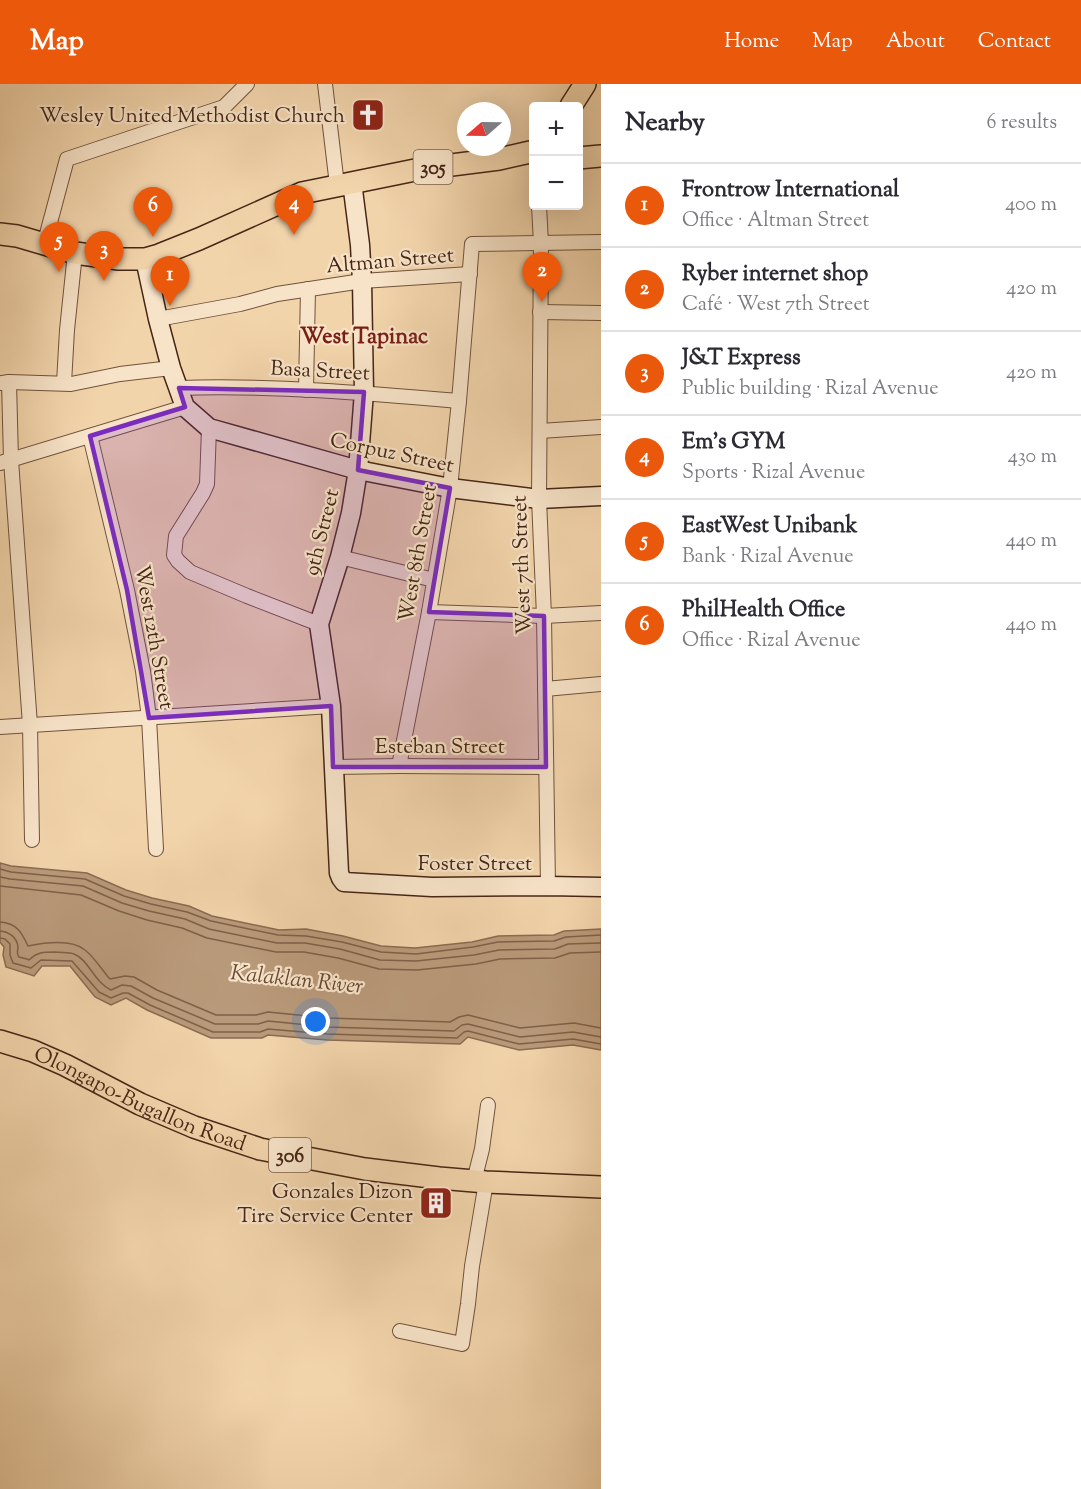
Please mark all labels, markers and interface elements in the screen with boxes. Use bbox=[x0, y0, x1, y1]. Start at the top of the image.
text: Map bbox=[30, 22, 84, 62]
text: Home bbox=[724, 27, 779, 57]
text: Map bbox=[812, 27, 853, 57]
text: About bbox=[886, 27, 945, 57]
text: Contact bbox=[978, 27, 1051, 57]
church icon: Wesley United Methodist Church bbox=[350, 97, 386, 133]
place label: Wesley United Methodist Church bbox=[39, 102, 345, 132]
north arrow bbox=[457, 102, 511, 156]
map controls bbox=[529, 102, 583, 210]
button: + bbox=[529, 102, 583, 156]
text: Nearby bbox=[625, 105, 705, 142]
text: 6 results bbox=[987, 109, 1057, 138]
road number: 305 bbox=[414, 150, 452, 184]
button: − bbox=[529, 156, 583, 210]
text: Frontrow International bbox=[682, 175, 899, 207]
pin: 4 bbox=[274, 186, 314, 235]
pin: 6 bbox=[134, 188, 172, 237]
text: 1 bbox=[641, 191, 648, 220]
text: 400 m bbox=[1005, 191, 1057, 220]
text: Office · Altman Street bbox=[682, 207, 869, 236]
pin: 5 bbox=[40, 222, 78, 272]
pin: 3 bbox=[84, 232, 124, 281]
street label: Altman Street bbox=[325, 241, 455, 283]
pin: 2 bbox=[522, 252, 562, 302]
pin: 1 bbox=[150, 256, 190, 306]
text: Ryber internet shop bbox=[682, 259, 868, 291]
text: 2 bbox=[640, 275, 649, 304]
text: 420 m bbox=[1006, 275, 1057, 304]
text: Café · West 7th Street bbox=[682, 291, 869, 320]
district label: West Tapinac bbox=[300, 322, 428, 354]
text: J&T Express bbox=[682, 343, 801, 375]
street label: Basa Street bbox=[269, 354, 370, 390]
text: 3 bbox=[640, 359, 649, 388]
text: 420 m bbox=[1006, 359, 1057, 388]
text: Public building · Rizal Avenue bbox=[682, 375, 939, 404]
street label: Corpuz Street bbox=[327, 426, 456, 482]
text: Em's GYM bbox=[682, 427, 785, 459]
text: 4 bbox=[639, 443, 650, 472]
text: 430 m bbox=[1008, 443, 1057, 472]
text: Sports · Rizal Avenue bbox=[682, 459, 865, 488]
street label: West 8th Street bbox=[392, 482, 446, 625]
street label: 9th Street bbox=[298, 486, 348, 579]
street label: West 7th Street bbox=[506, 495, 540, 635]
text: EastWest Unibank bbox=[682, 511, 858, 543]
text: 5 bbox=[641, 527, 648, 556]
text: 440 m bbox=[1006, 527, 1057, 556]
text: Bank · Rizal Avenue bbox=[682, 543, 854, 572]
street label: West 12th Street bbox=[126, 563, 180, 712]
text: PhilHealth Office bbox=[682, 595, 845, 627]
text: 6 bbox=[640, 611, 649, 640]
text: 440 m bbox=[1006, 611, 1057, 640]
text: Office · Rizal Avenue bbox=[682, 627, 861, 656]
street label: Esteban Street bbox=[375, 733, 505, 763]
street label: Foster Street bbox=[418, 850, 532, 880]
water label: Kalaklan River bbox=[229, 958, 365, 1004]
your location bbox=[301, 1007, 330, 1036]
street label: Olongapo-Bugallon Road bbox=[29, 1040, 250, 1160]
road number: 306 bbox=[269, 1138, 311, 1172]
place label: Gonzales Dizon Tire Service Center bbox=[237, 1178, 413, 1232]
building icon: Gonzales Dizon Tire Service Center bbox=[418, 1185, 454, 1221]

